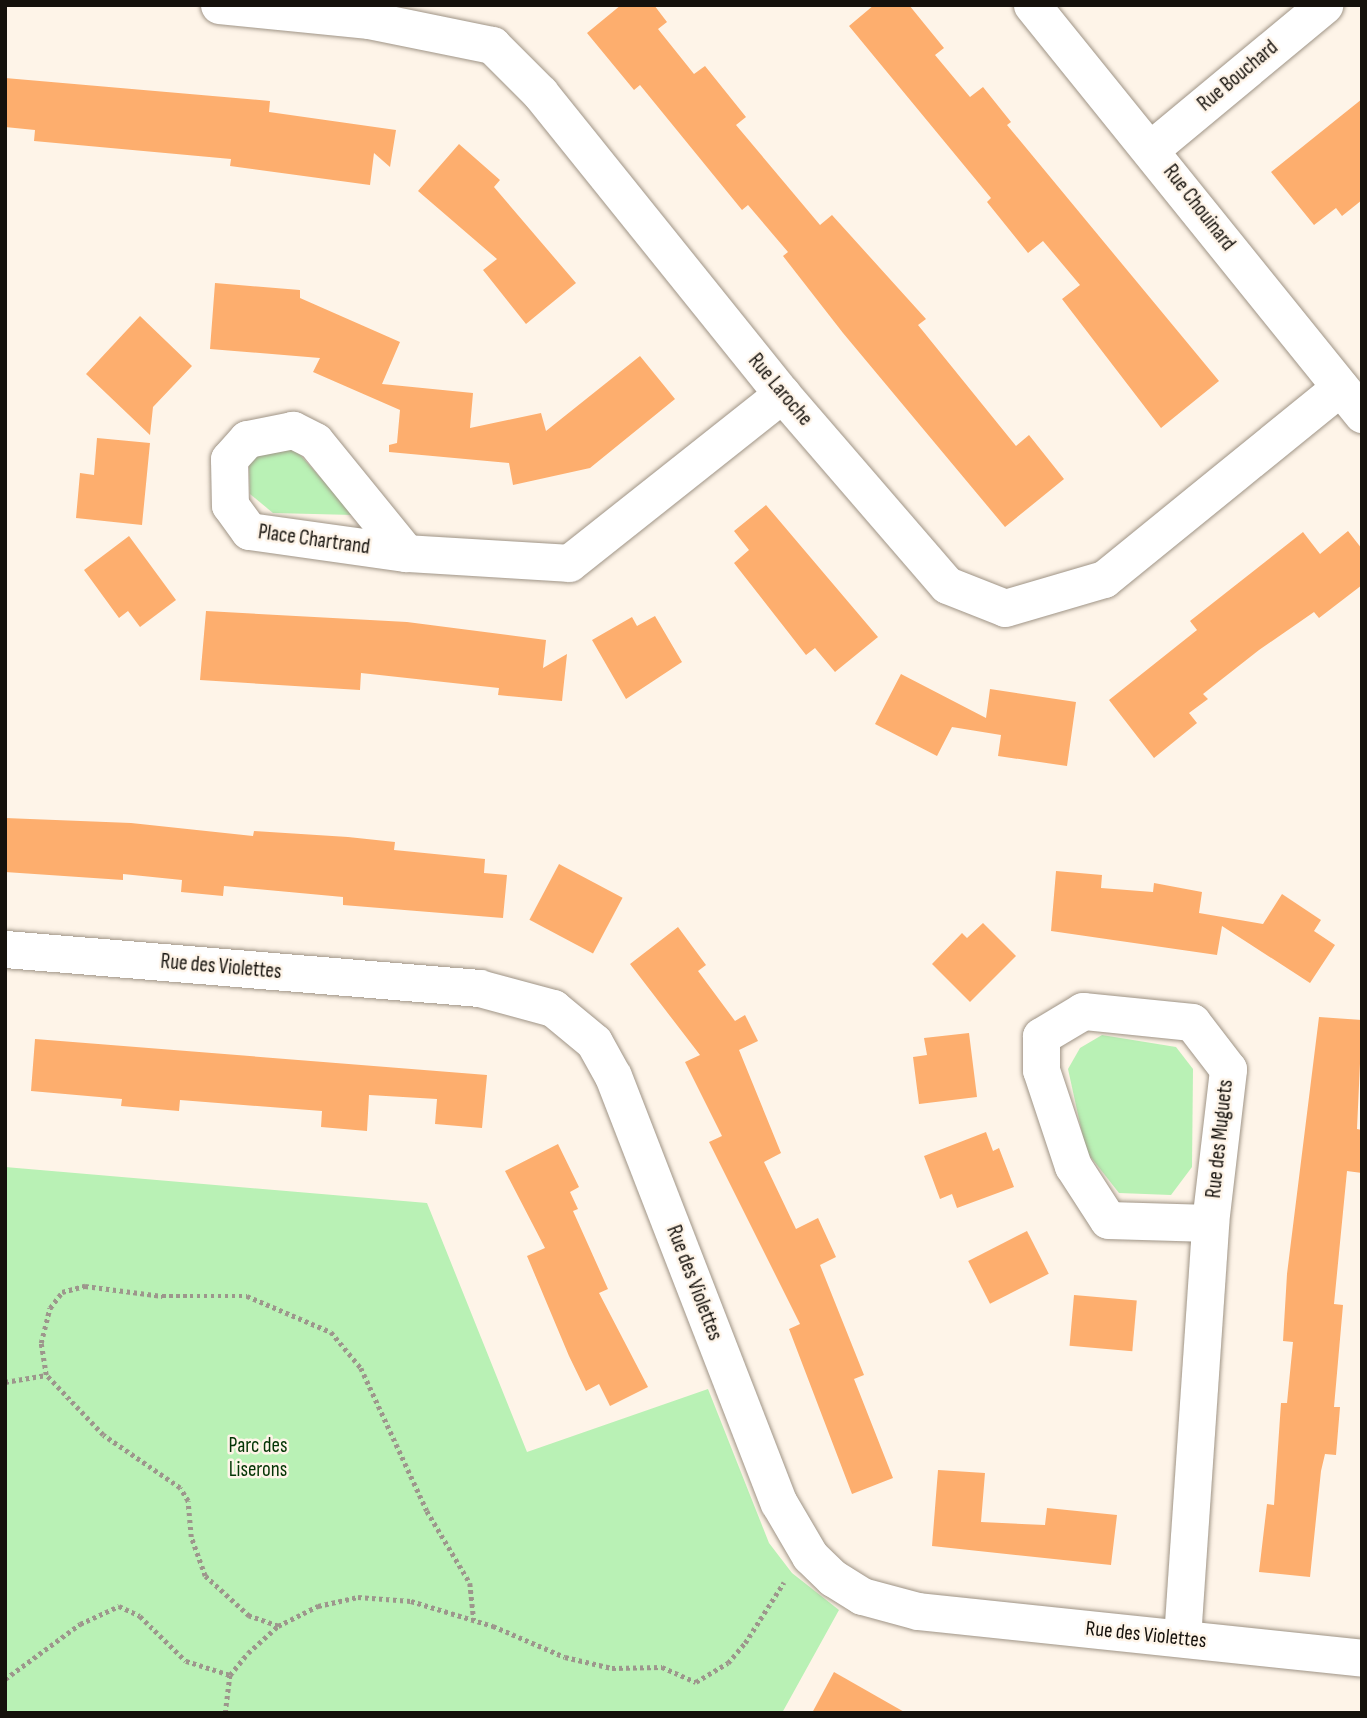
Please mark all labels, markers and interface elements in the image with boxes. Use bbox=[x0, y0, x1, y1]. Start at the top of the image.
street label: Rue Bouchard bbox=[1193, 35, 1283, 117]
street label: Rue Chouinard bbox=[1158, 160, 1240, 256]
street label: Rue Laroche bbox=[743, 349, 817, 431]
street label: Place Chartrand bbox=[257, 520, 371, 560]
street label: Rue des Violettes bbox=[159, 949, 283, 985]
street label: Rue des Muguets bbox=[1201, 1079, 1239, 1199]
street label: Rue des Violettes bbox=[661, 1222, 727, 1344]
park label: Parc des Liserons bbox=[229, 1433, 287, 1483]
street label: Rue des Violettes bbox=[1084, 1616, 1208, 1654]

